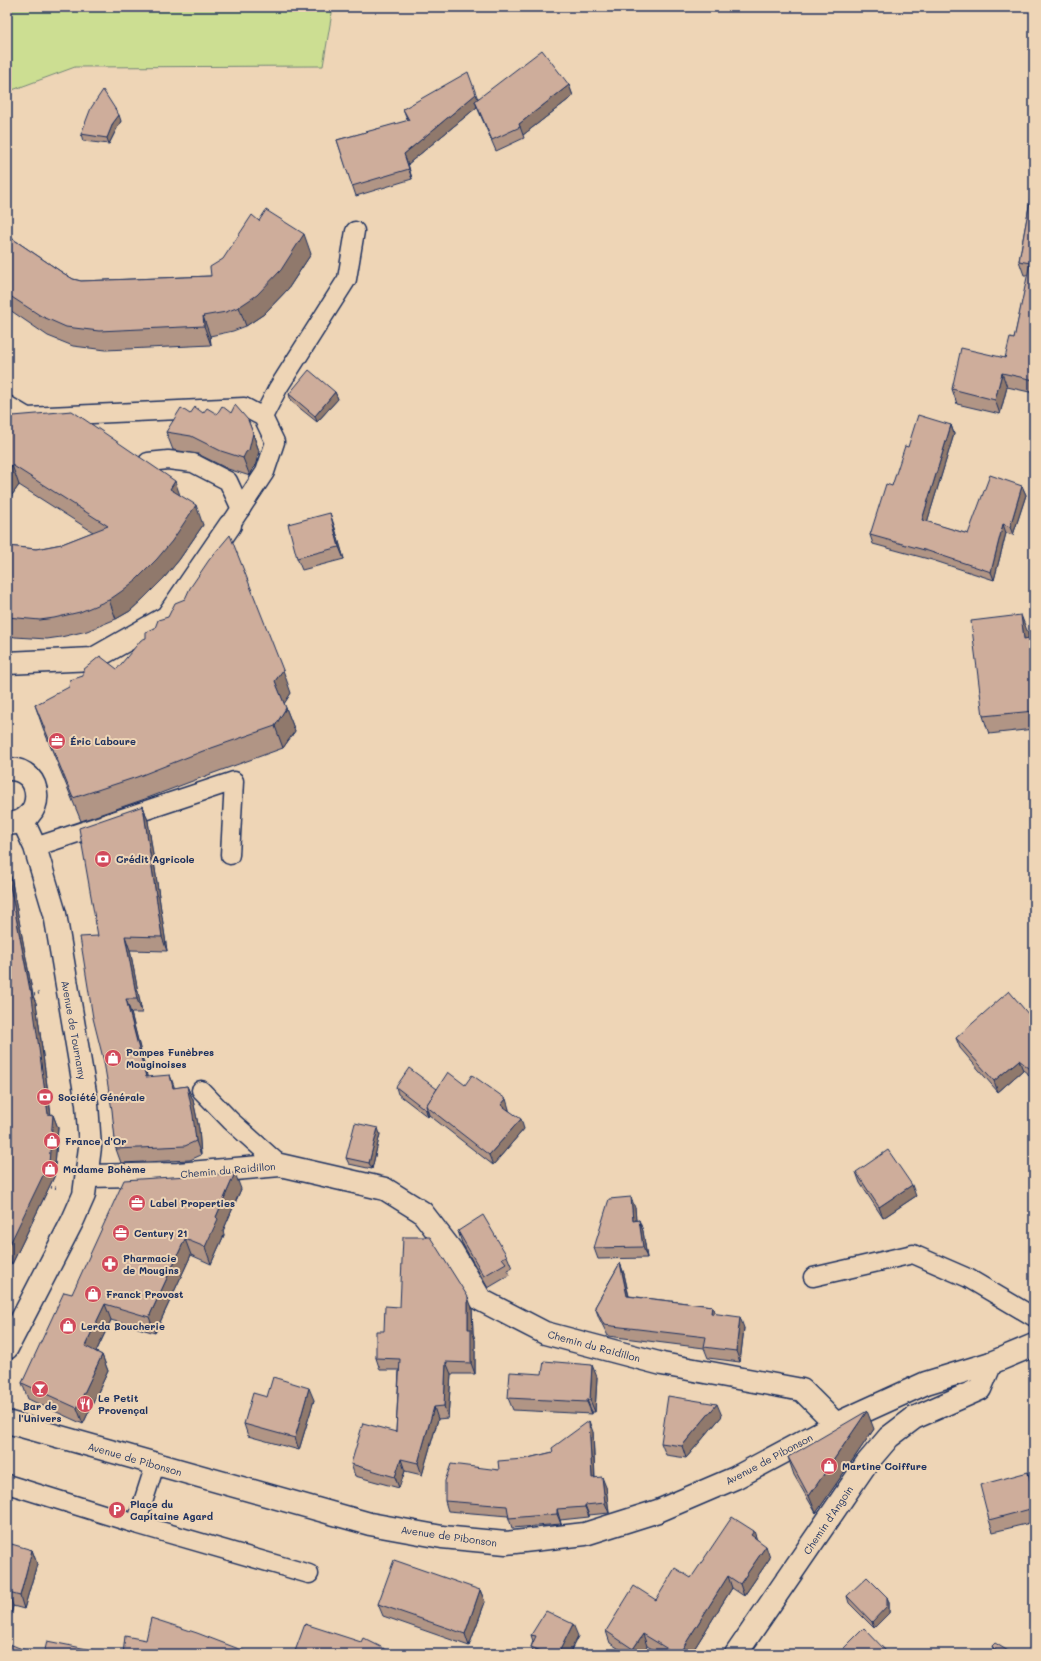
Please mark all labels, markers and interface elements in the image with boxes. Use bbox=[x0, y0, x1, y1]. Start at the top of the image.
office icon: Éric Laboure bbox=[47, 731, 67, 751]
place label: Éric Laboure bbox=[70, 734, 136, 748]
bank icon: Crédit Agricole bbox=[93, 849, 113, 869]
place label: Crédit Agricole bbox=[116, 852, 195, 866]
street label: Avenue de Tournamy bbox=[58, 979, 90, 1081]
place label: Pompes Funèbres Mouginoises bbox=[126, 1045, 214, 1071]
shop icon: Pompes Funèbres Mouginoises bbox=[103, 1048, 123, 1068]
bank icon: Société Générale bbox=[35, 1087, 55, 1107]
place label: Société Générale bbox=[58, 1090, 145, 1104]
shop icon: France d'Or bbox=[42, 1131, 62, 1151]
place label: France d'Or bbox=[65, 1134, 126, 1148]
shop icon: Madame Bohème bbox=[40, 1159, 60, 1179]
street label: Chemin du Raidillon bbox=[180, 1159, 276, 1181]
place label: Madame Bohème bbox=[63, 1162, 146, 1176]
office icon: Label Properties bbox=[127, 1193, 147, 1213]
place label: Label Properties bbox=[150, 1196, 235, 1210]
office icon: Century 21 bbox=[111, 1223, 131, 1243]
place label: Century 21 bbox=[134, 1226, 188, 1240]
place label: Pharmacie de Mougins bbox=[123, 1251, 179, 1277]
pharmacy icon: Pharmacie de Mougins bbox=[100, 1254, 120, 1274]
shop icon: Franck Provost bbox=[83, 1284, 103, 1304]
place label: Franck Provost bbox=[106, 1287, 184, 1301]
shop icon: Lerda Boucherie bbox=[58, 1316, 78, 1336]
place label: Lerda Boucherie bbox=[81, 1319, 165, 1333]
street label: Chemin du Raidillon bbox=[546, 1327, 642, 1365]
bar icon: Bar de l'Univers bbox=[30, 1379, 50, 1399]
place label: Le Petit Provençal bbox=[98, 1391, 148, 1417]
restaurant icon: Le Petit Provençal bbox=[75, 1394, 95, 1414]
place label: Bar de l'Univers bbox=[18, 1399, 62, 1425]
street label: Avenue de Pibonson bbox=[723, 1430, 815, 1488]
street label: Avenue de Pibonson bbox=[87, 1439, 183, 1479]
shop icon: Martine Coiffure bbox=[819, 1456, 839, 1476]
place label: Martine Coiffure bbox=[842, 1459, 927, 1473]
street label: Chemin d'Angoin bbox=[800, 1483, 856, 1557]
place label: Place du Capitaine Agard bbox=[130, 1497, 214, 1523]
parking icon: Place du Capitaine Agard bbox=[107, 1500, 127, 1520]
street label: Avenue de Pibonson bbox=[400, 1522, 498, 1550]

